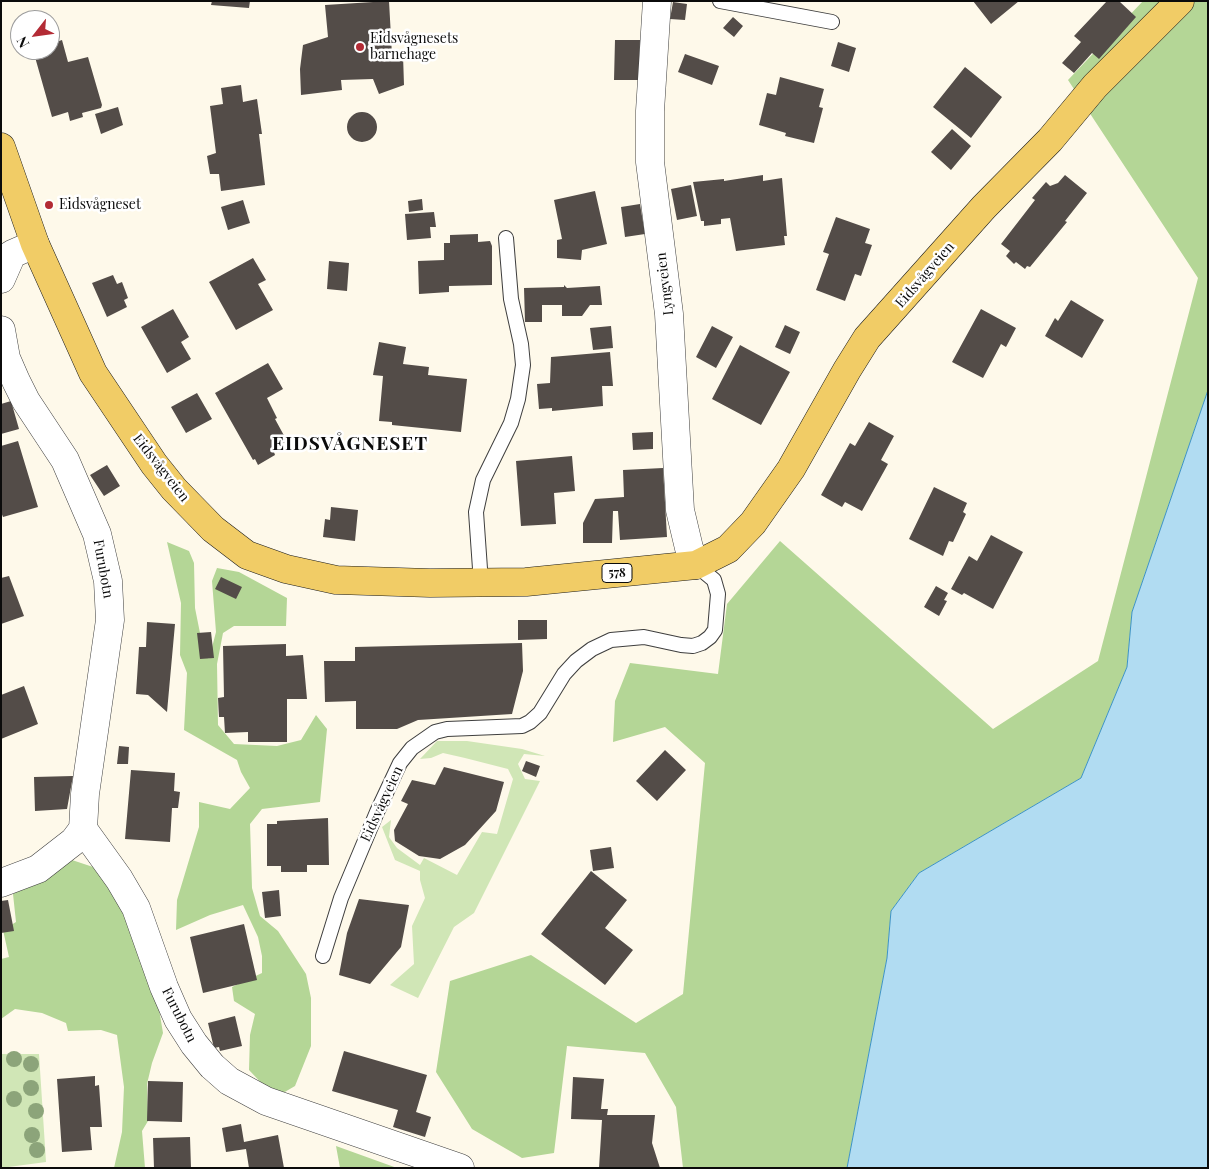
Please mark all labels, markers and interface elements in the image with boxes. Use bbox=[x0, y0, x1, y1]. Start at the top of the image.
north arrow bbox=[10, 10, 60, 60]
place label: Eidsvågnesets barnehage bbox=[370, 31, 458, 64]
text: N bbox=[12, 33, 33, 51]
marker: Eidsvågnesets barnehage bbox=[354, 41, 366, 53]
place label: Eidsvågneset bbox=[59, 197, 141, 213]
marker: Eidsvågneset bbox=[43, 199, 55, 211]
street label: Eidsvågveien bbox=[892, 239, 958, 311]
street label: Lyngveien bbox=[653, 252, 677, 316]
street label: Eidsvågveien bbox=[129, 431, 193, 505]
district label: EIDSVÅGNESET bbox=[270, 433, 430, 455]
street label: Furubotn bbox=[90, 538, 116, 600]
road number: 578 bbox=[602, 564, 632, 582]
street label: Eidsvågveien bbox=[357, 764, 407, 844]
street label: Furubotn bbox=[158, 985, 200, 1045]

